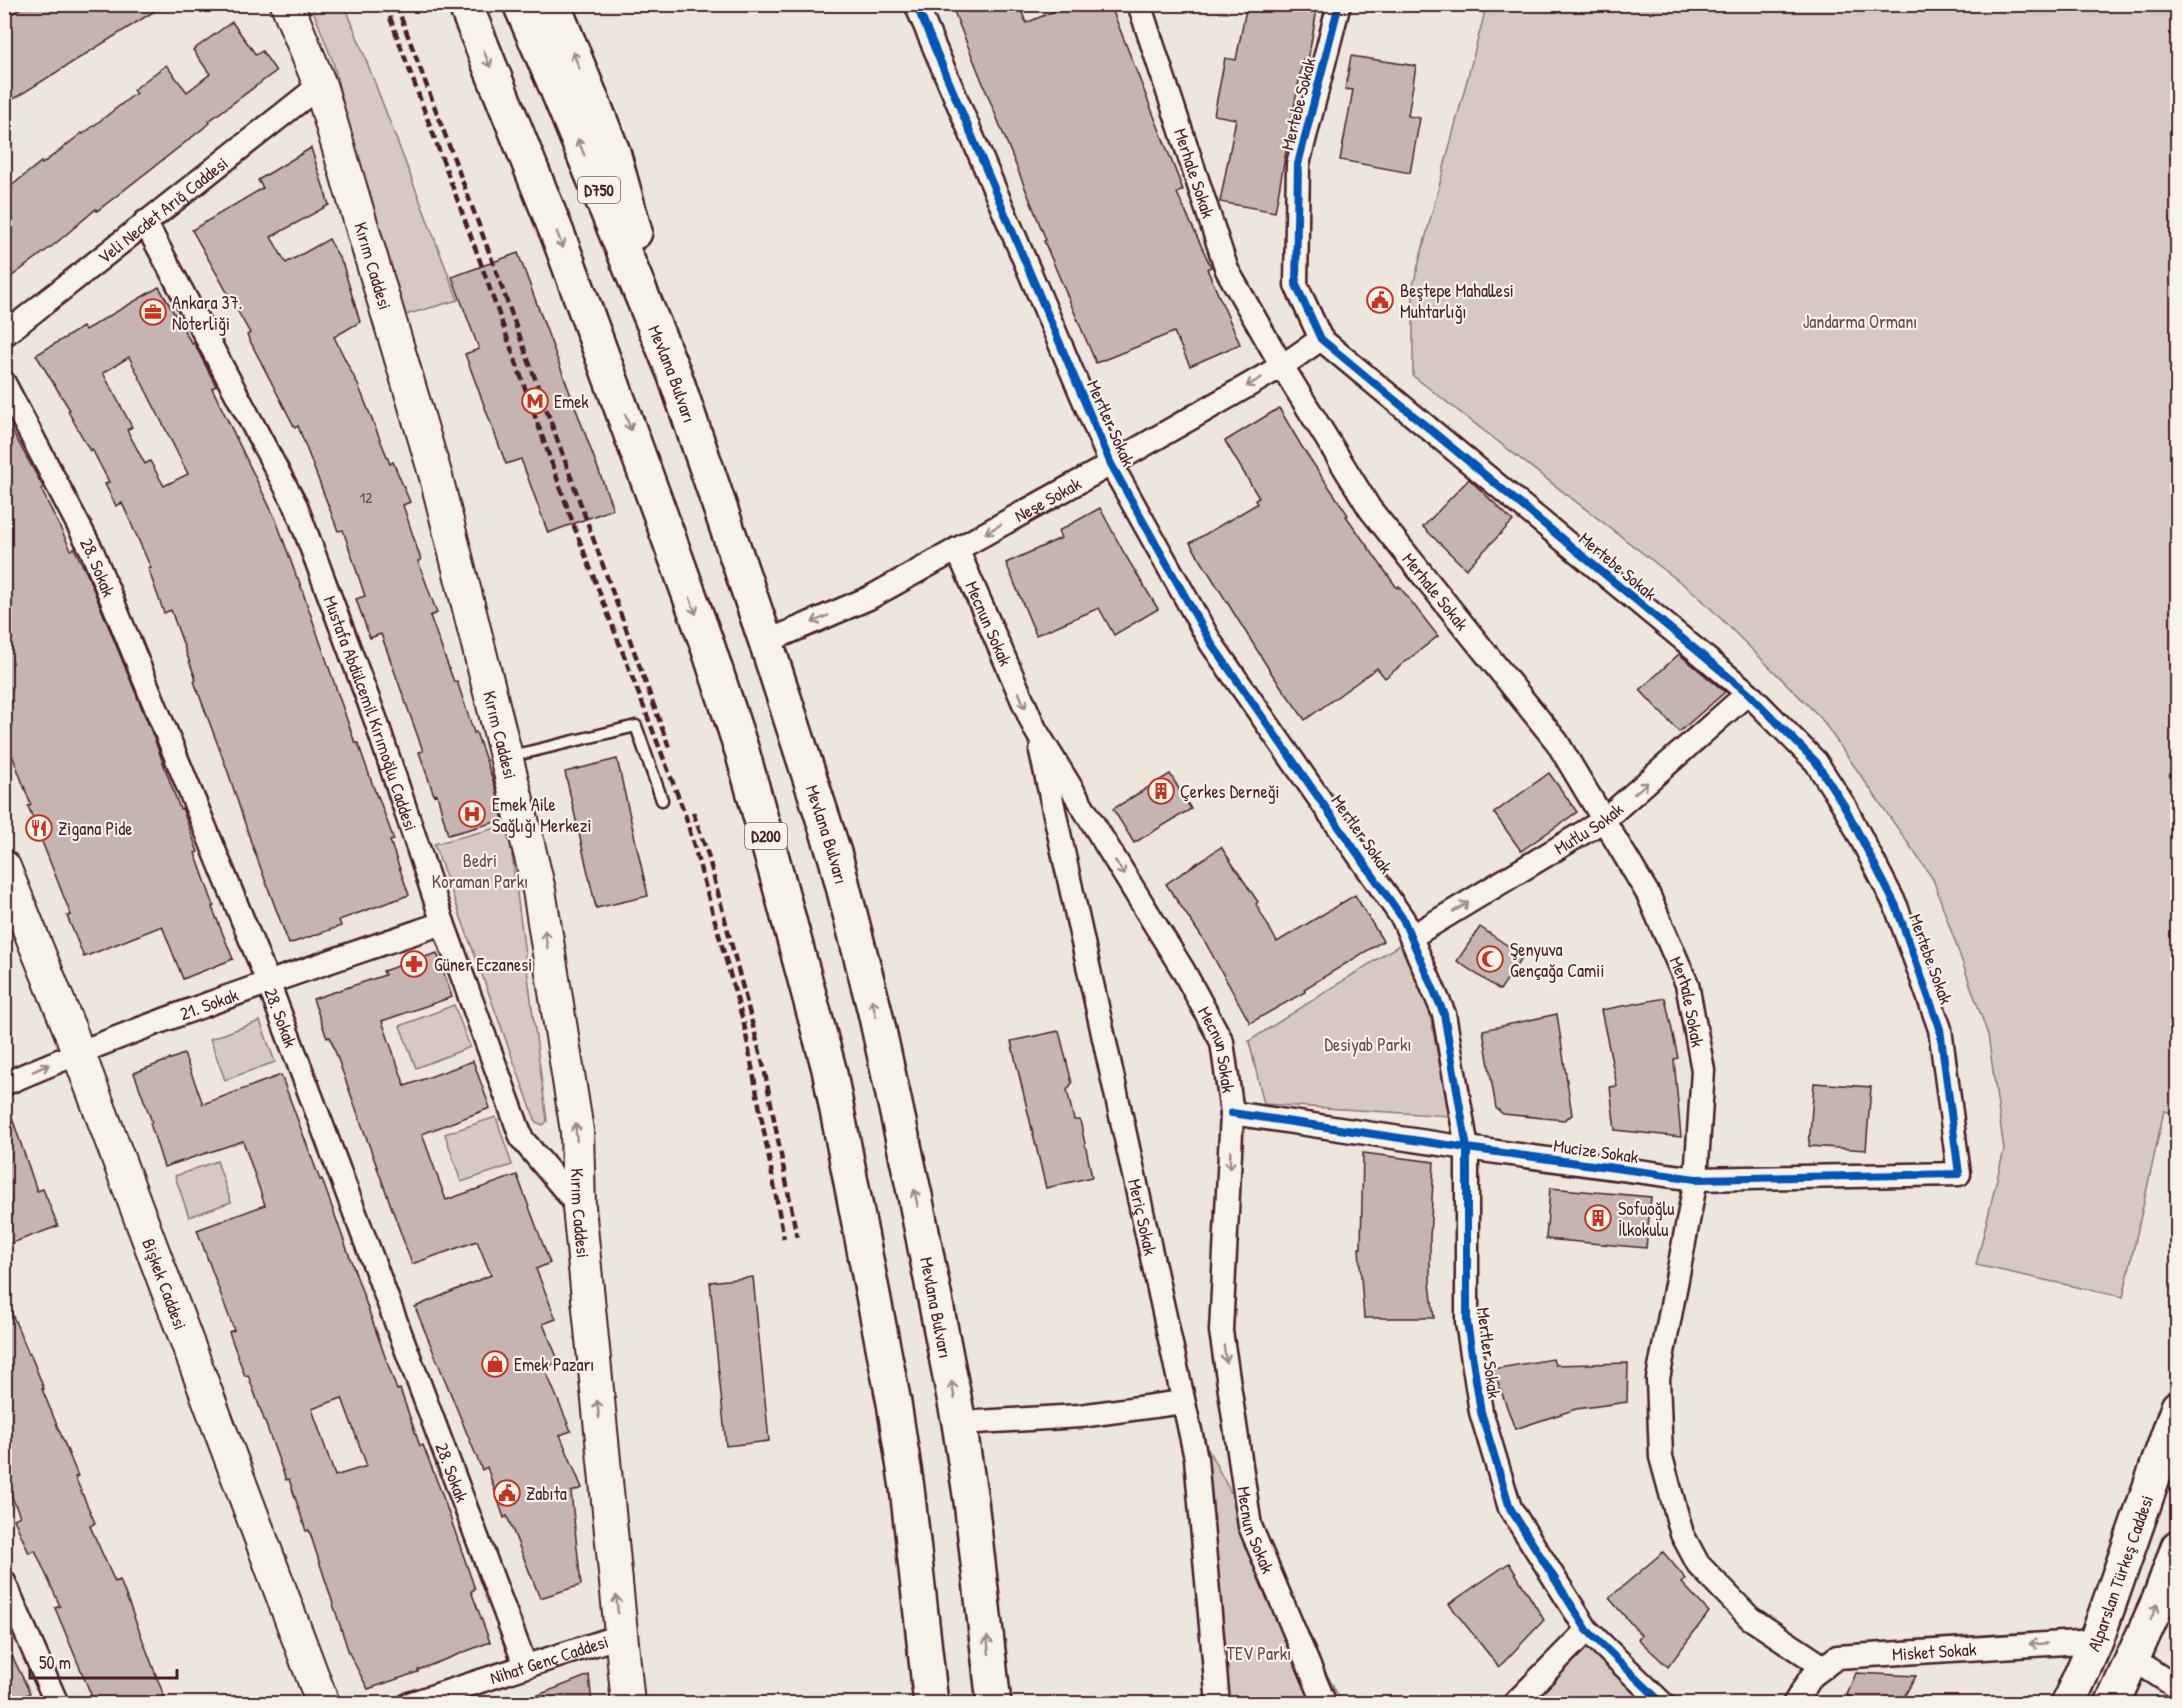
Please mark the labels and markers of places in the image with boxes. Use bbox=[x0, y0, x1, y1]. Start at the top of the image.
place label: Beştepe Mahallesi Muhtarlığı bbox=[1400, 278, 1514, 324]
public building icon: Beştepe Mahallesi Muhtarlığı bbox=[1365, 285, 1395, 315]
place label: Ankara 37. Noterliği bbox=[172, 290, 242, 336]
office icon: Ankara 37. Noterliği bbox=[138, 297, 168, 327]
metro station icon: Emek bbox=[520, 386, 550, 416]
place label: Emek bbox=[554, 389, 589, 414]
building icon: Çerkes Derneği bbox=[1146, 776, 1176, 806]
place label: Çerkes Derneği bbox=[1180, 779, 1280, 804]
place label: Emek Aile Sağlığı Merkezi bbox=[492, 792, 592, 838]
hospital icon: Emek Aile Sağlığı Merkezi bbox=[457, 799, 487, 829]
restaurant icon: Zigana Pide bbox=[24, 813, 54, 843]
place label: Zigana Pide bbox=[58, 816, 132, 841]
place label: Şenyuva Gençağa Camii bbox=[1510, 937, 1604, 983]
mosque icon: Şenyuva Gençağa Camii bbox=[1475, 944, 1505, 974]
pharmacy icon: Güner Eczanesi bbox=[399, 949, 429, 979]
place label: Güner Eczanesi bbox=[434, 952, 532, 977]
place label: Sofuoğlu İlkokulu bbox=[1618, 1196, 1674, 1242]
building icon: Sofuoğlu İlkokulu bbox=[1583, 1203, 1613, 1233]
shop icon: Emek Pazarı bbox=[480, 1349, 510, 1379]
place label: Emek Pazarı bbox=[514, 1352, 594, 1377]
public building icon: Zabıta bbox=[492, 1478, 522, 1508]
place label: Zabıta bbox=[526, 1481, 567, 1506]

